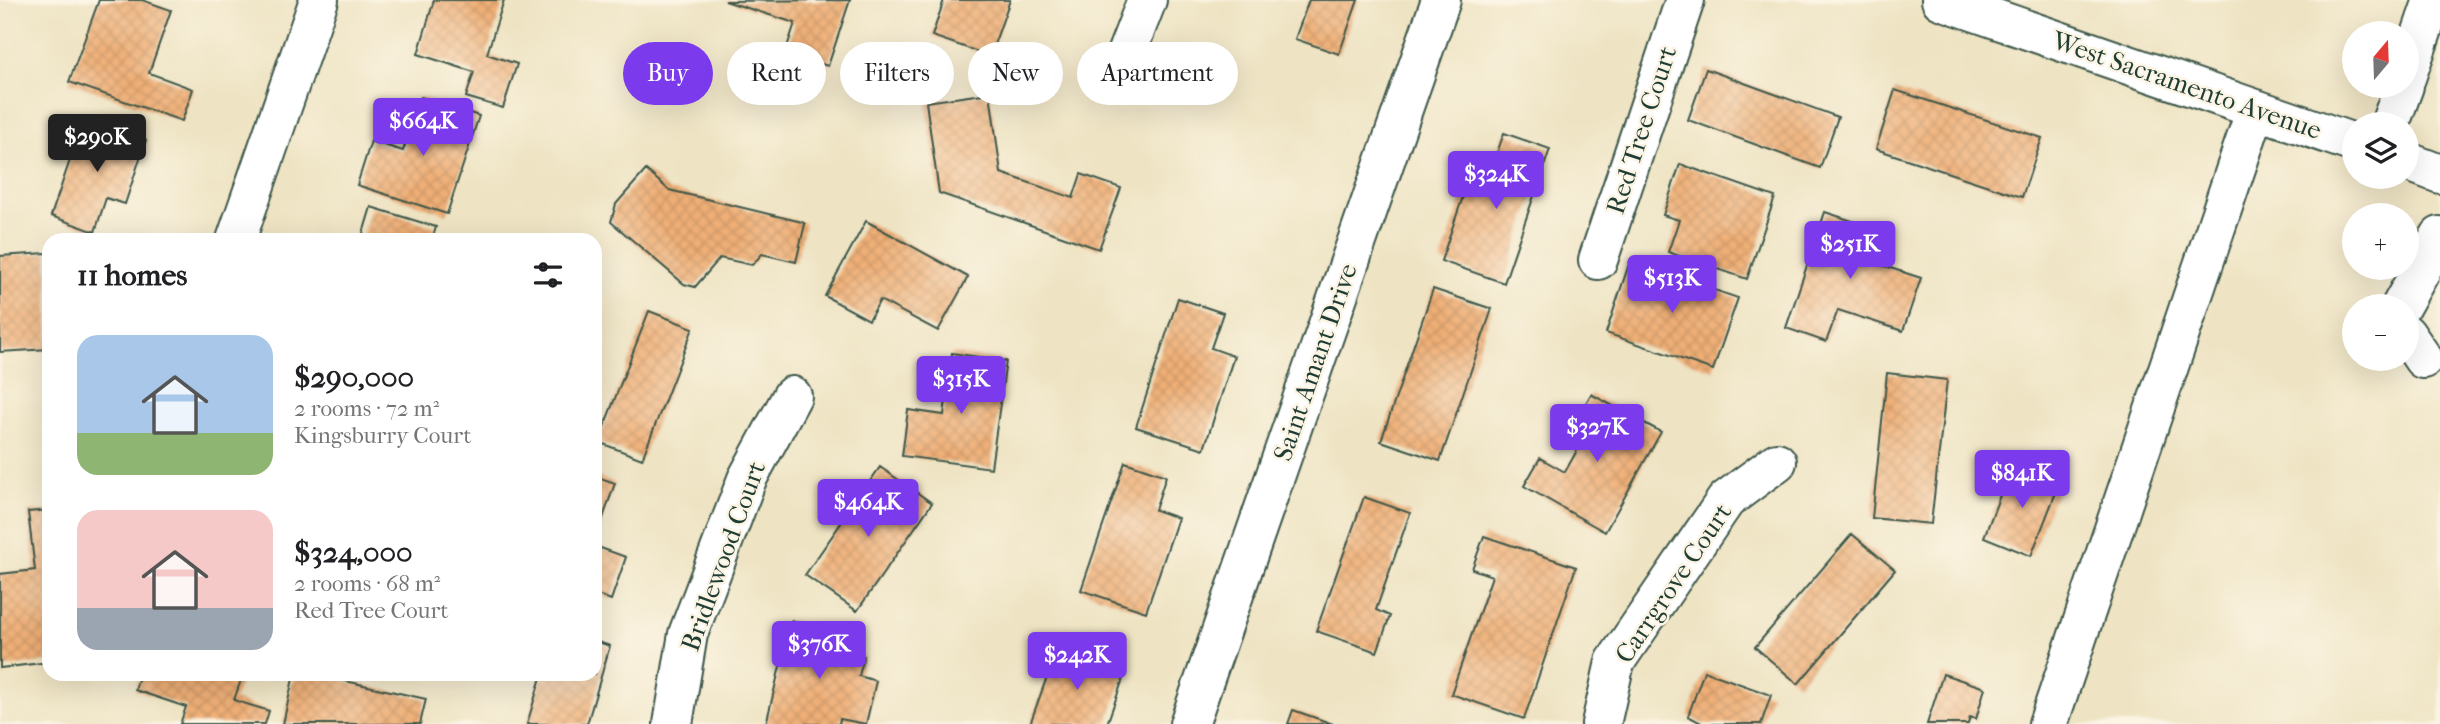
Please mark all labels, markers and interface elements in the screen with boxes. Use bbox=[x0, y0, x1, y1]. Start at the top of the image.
north arrow bbox=[2342, 21, 2418, 98]
map controls bbox=[2342, 21, 2419, 371]
street label: West Sacramento Avenue bbox=[2047, 25, 2325, 146]
chip: Buy bbox=[623, 42, 713, 105]
chip: Rent bbox=[727, 42, 826, 105]
chip: Filters bbox=[840, 42, 954, 105]
chip: New bbox=[968, 42, 1063, 105]
chip: Apartment bbox=[1077, 42, 1238, 105]
street label: Red Tree Court bbox=[1600, 42, 1683, 218]
pin: $664K bbox=[374, 99, 472, 158]
text: $664K bbox=[389, 107, 457, 134]
button: layers bbox=[2342, 112, 2419, 189]
pin: $290K bbox=[48, 114, 146, 174]
text: $290K bbox=[64, 123, 130, 150]
pin: $324K bbox=[1447, 152, 1545, 211]
text: $324K bbox=[1464, 160, 1528, 187]
button: + bbox=[2342, 203, 2419, 280]
pin: $251K bbox=[1801, 222, 1899, 281]
text: $251K bbox=[1820, 230, 1880, 257]
icon: filters bbox=[529, 256, 567, 294]
pin: $513K bbox=[1623, 256, 1721, 315]
text: 11 homes bbox=[77, 258, 187, 293]
street label: Saint Amant Drive bbox=[1267, 259, 1364, 465]
text: $513K bbox=[1644, 264, 1700, 291]
button: − bbox=[2342, 294, 2419, 371]
pin: $315K bbox=[912, 356, 1010, 416]
text: $290,000 bbox=[294, 360, 414, 395]
icon: home bbox=[133, 363, 217, 447]
text: $315K bbox=[933, 365, 989, 392]
text: 2 rooms · 72 m² bbox=[294, 395, 439, 422]
pin: $327K bbox=[1548, 405, 1646, 464]
text: $327K bbox=[1566, 413, 1628, 440]
text: Kingsburry Court bbox=[294, 422, 471, 449]
pin: $841K bbox=[1973, 450, 2071, 510]
street label: Bridlewood Court bbox=[675, 456, 772, 655]
text: $841K bbox=[1991, 459, 2053, 486]
pin: $464K bbox=[819, 480, 917, 539]
text: $464K bbox=[834, 488, 902, 515]
street label: Carrgrove Court bbox=[1609, 497, 1739, 669]
text: $324,000 bbox=[294, 535, 413, 570]
icon: home bbox=[133, 538, 217, 622]
text: 2 rooms · 68 m² bbox=[294, 570, 440, 597]
text: Red Tree Court bbox=[294, 597, 449, 624]
pin: $376K bbox=[770, 622, 868, 681]
text: $376K bbox=[788, 630, 850, 657]
pin: $242K bbox=[1028, 632, 1126, 692]
text: $242K bbox=[1044, 641, 1110, 668]

